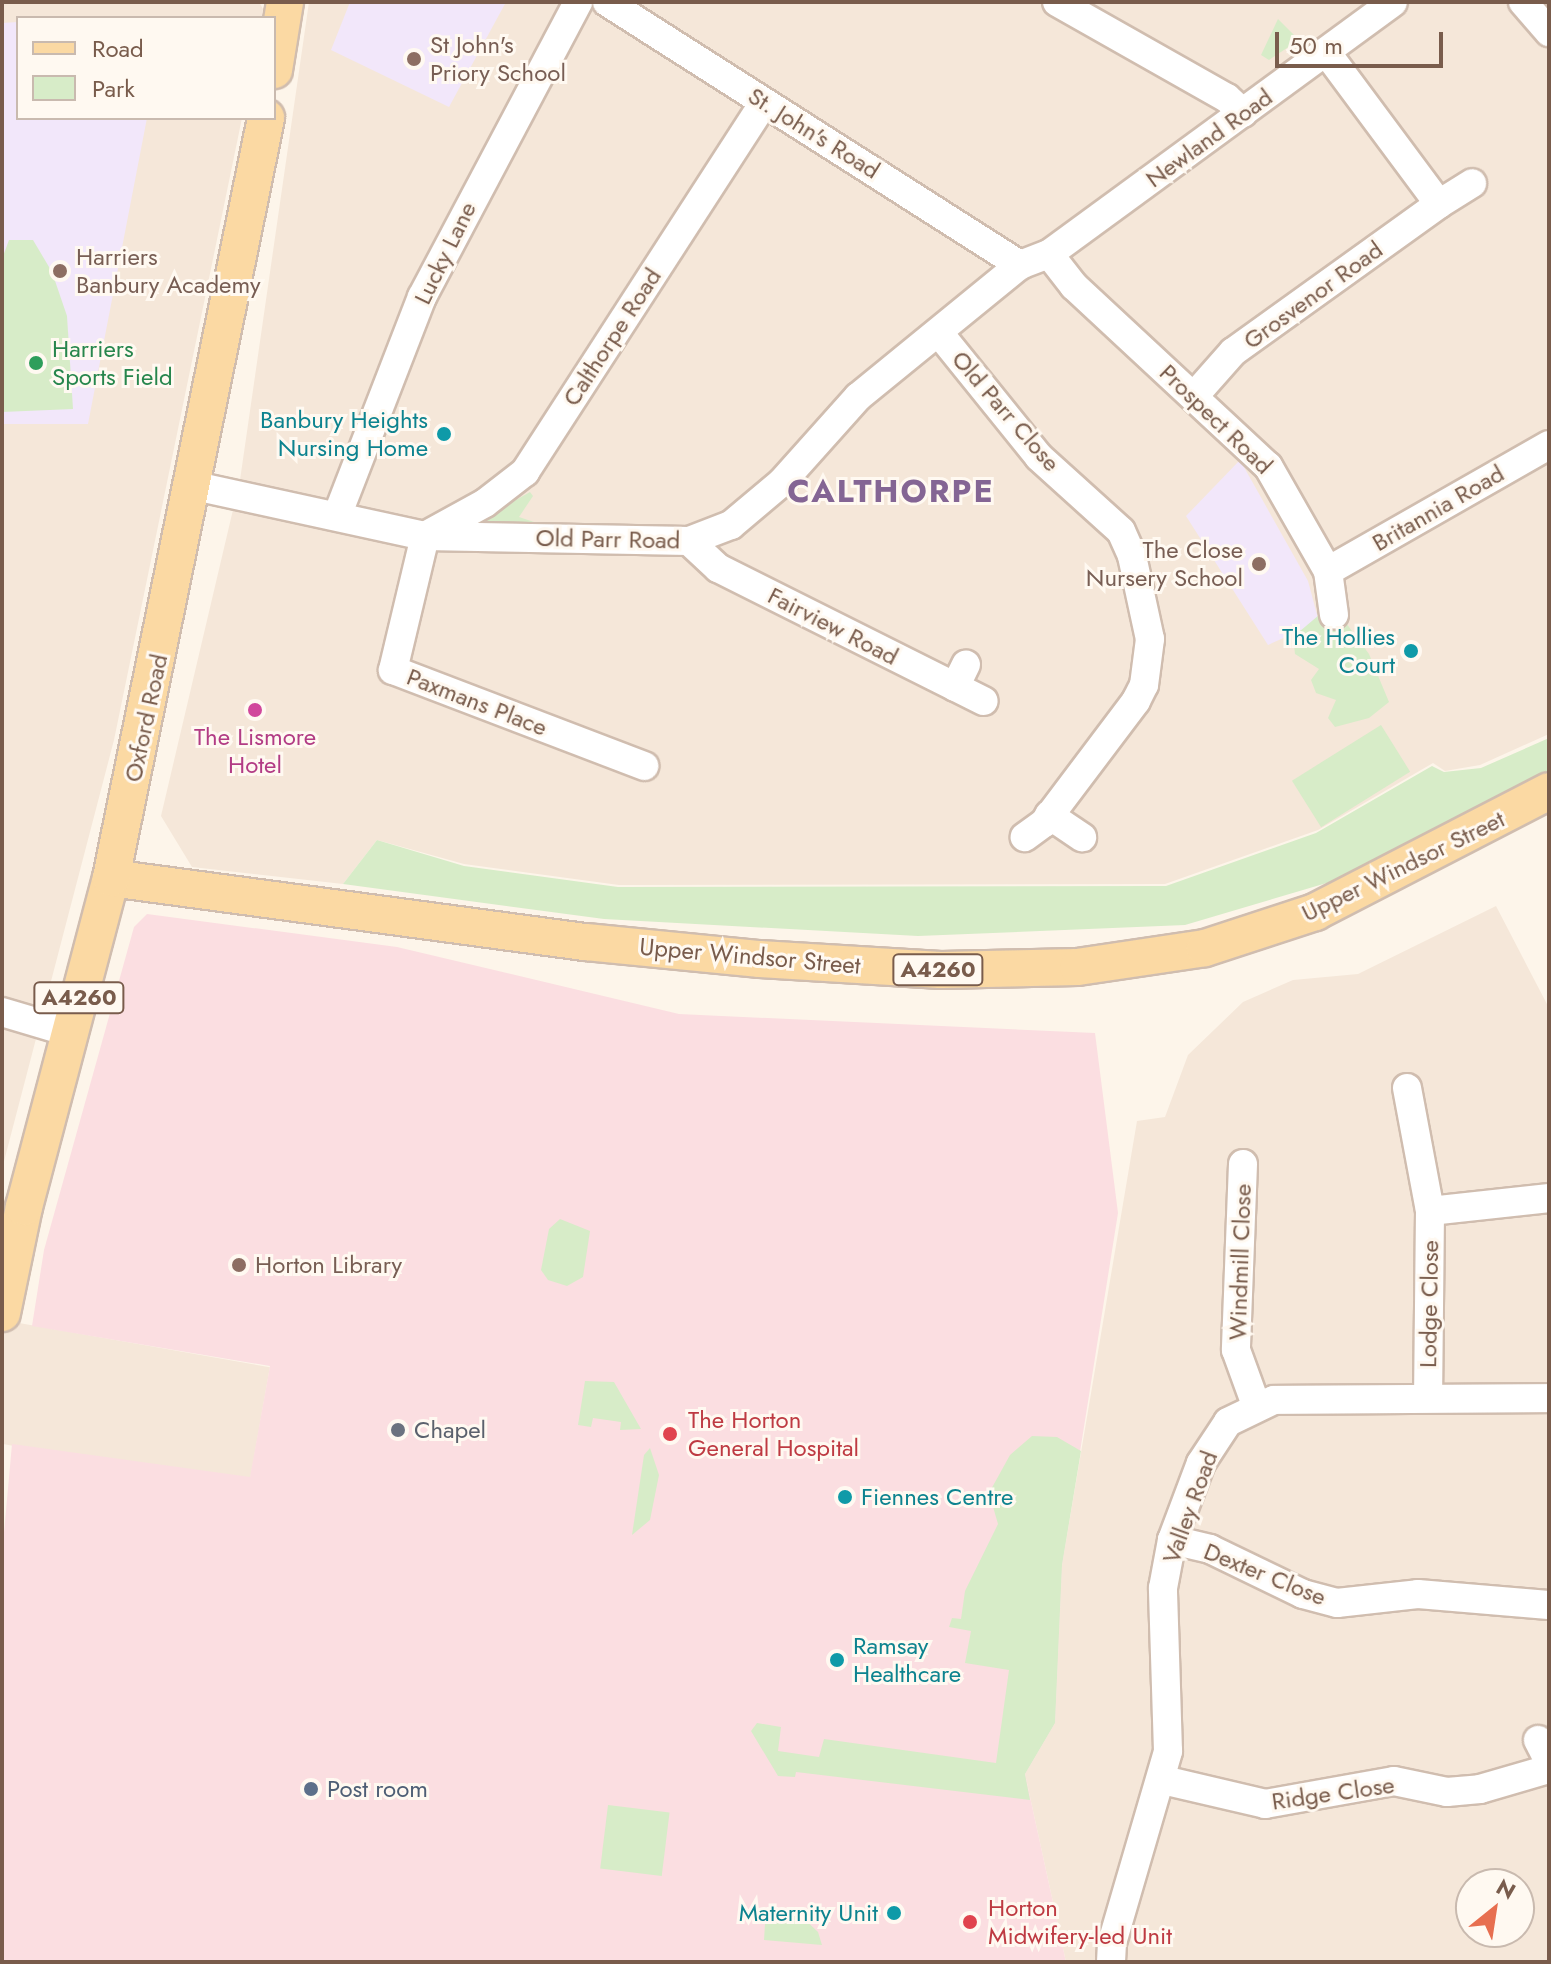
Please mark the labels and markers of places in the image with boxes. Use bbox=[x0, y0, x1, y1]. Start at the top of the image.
place label: St John's Priory School bbox=[430, 31, 566, 87]
marker: St John's Priory School bbox=[405, 50, 423, 68]
place label: Harriers Banbury Academy bbox=[76, 243, 261, 299]
marker: Harriers Banbury Academy bbox=[51, 262, 69, 280]
place label: Harriers Sports Field bbox=[52, 335, 173, 391]
marker: Harriers Sports Field bbox=[27, 354, 45, 372]
place label: Banbury Heights Nursing Home bbox=[260, 406, 428, 462]
marker: Banbury Heights Nursing Home bbox=[435, 425, 453, 443]
place label: The Close Nursery School bbox=[1086, 536, 1243, 592]
marker: The Close Nursery School bbox=[1250, 555, 1268, 573]
place label: The Hollies Court bbox=[1282, 623, 1395, 679]
marker: The Hollies Court bbox=[1402, 642, 1420, 660]
marker: The Lismore Hotel bbox=[246, 701, 264, 719]
place label: The Lismore Hotel bbox=[194, 723, 316, 779]
place label: Horton Library bbox=[255, 1251, 402, 1279]
marker: Horton Library bbox=[230, 1256, 248, 1274]
place label: The Horton General Hospital bbox=[688, 1406, 859, 1462]
place label: Chapel bbox=[414, 1416, 486, 1444]
marker: Chapel bbox=[389, 1421, 407, 1439]
marker: The Horton General Hospital bbox=[659, 1423, 681, 1445]
place label: Fiennes Centre bbox=[861, 1483, 1013, 1511]
marker: Fiennes Centre bbox=[836, 1488, 854, 1506]
place label: Ramsay Healthcare bbox=[853, 1632, 961, 1688]
marker: Ramsay Healthcare bbox=[828, 1651, 846, 1669]
place label: Post room bbox=[327, 1775, 428, 1803]
marker: Post room bbox=[302, 1780, 320, 1798]
place label: Horton Midwifery-led Unit bbox=[988, 1894, 1172, 1950]
place label: Maternity Unit bbox=[739, 1899, 878, 1927]
marker: Maternity Unit bbox=[885, 1904, 903, 1922]
marker: Horton Midwifery-led Unit bbox=[959, 1911, 981, 1933]

